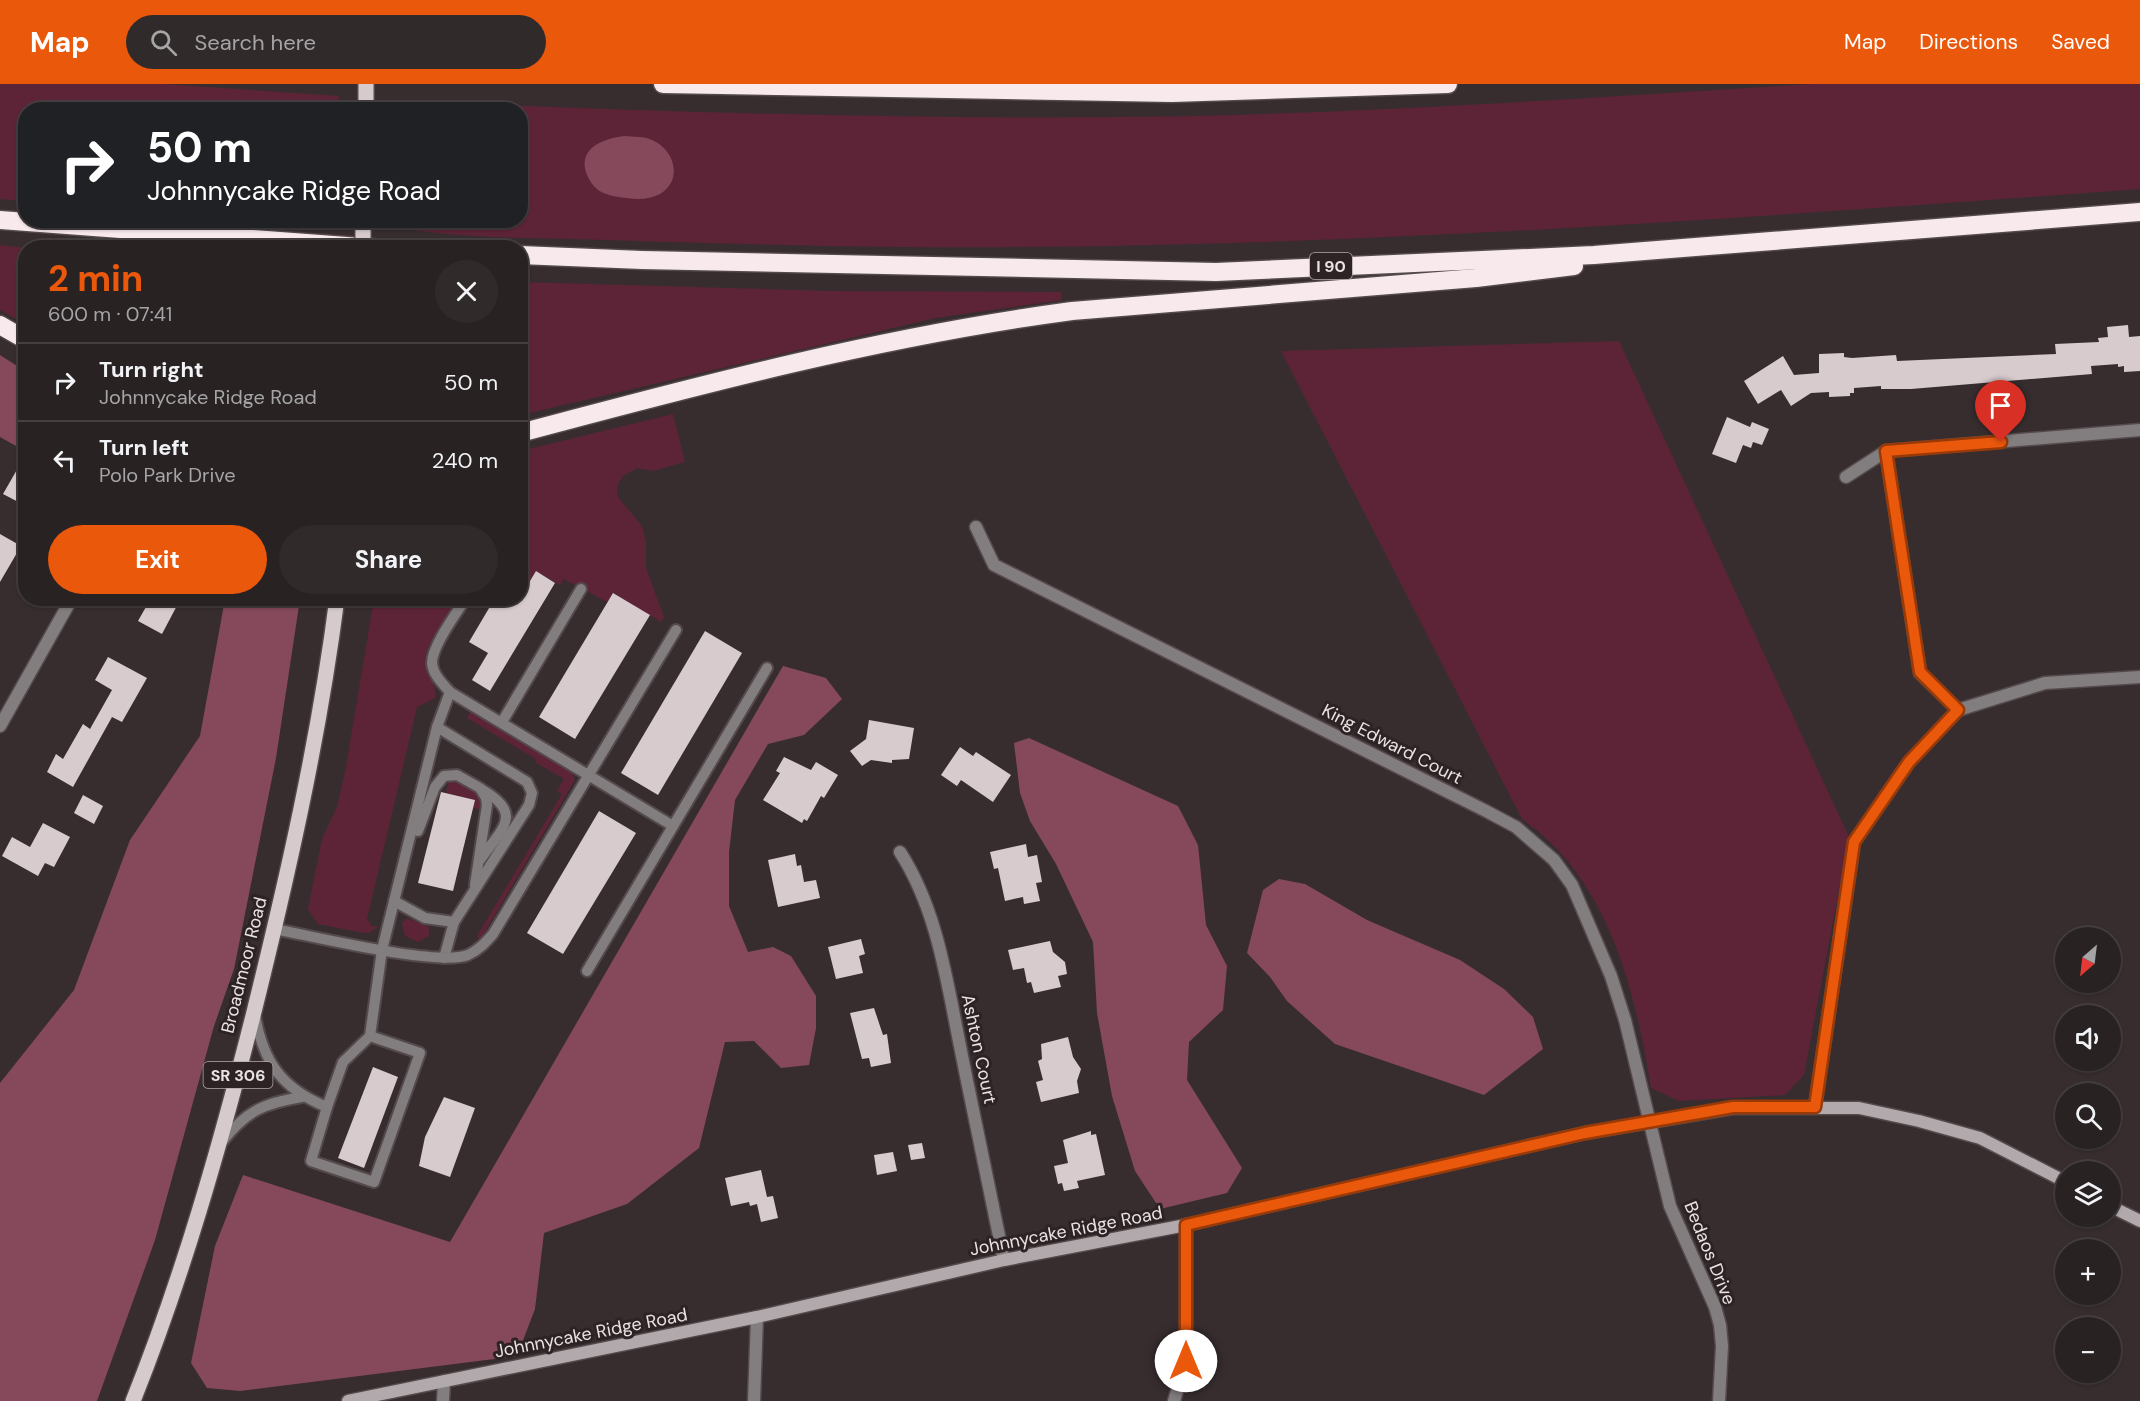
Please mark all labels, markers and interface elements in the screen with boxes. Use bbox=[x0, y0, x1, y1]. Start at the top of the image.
search box bbox=[126, 15, 546, 69]
text: Map bbox=[30, 24, 90, 61]
icon: search bbox=[147, 26, 180, 59]
text: Search here bbox=[195, 28, 316, 57]
text: Map bbox=[1844, 28, 1886, 56]
text: Directions bbox=[1919, 28, 2018, 56]
text: Saved bbox=[2051, 28, 2110, 56]
text: 50 m bbox=[147, 120, 252, 175]
icon: right bbox=[48, 126, 126, 204]
text: Johnnycake Ridge Road bbox=[147, 173, 441, 208]
road number: I 90 bbox=[1310, 253, 1352, 279]
text: 2 min bbox=[48, 255, 143, 302]
button: close bbox=[435, 260, 498, 323]
text: 600 m · 07:41 bbox=[48, 301, 172, 327]
text: Turn right bbox=[99, 355, 204, 384]
icon: right bbox=[48, 366, 81, 399]
text: 50 m bbox=[444, 368, 498, 397]
pin bbox=[1975, 380, 2026, 442]
text: Johnnycake Ridge Road bbox=[99, 384, 317, 410]
icon: arrive bbox=[1984, 389, 2017, 422]
text: Turn left bbox=[99, 433, 189, 462]
icon: left bbox=[48, 444, 81, 477]
text: 240 m bbox=[432, 446, 498, 475]
text: Polo Park Drive bbox=[99, 462, 236, 488]
button: Exit bbox=[48, 525, 267, 594]
button: Share bbox=[279, 525, 498, 594]
street label: King Edward Court bbox=[1318, 698, 1466, 790]
street label: Broadmoor Road bbox=[215, 894, 273, 1036]
north arrow bbox=[2055, 927, 2121, 993]
map controls bbox=[2055, 927, 2121, 1383]
street label: Ashton Court bbox=[956, 992, 1002, 1106]
button: sound bbox=[2055, 1005, 2121, 1071]
road number: SR 306 bbox=[204, 1062, 272, 1088]
button: search bbox=[2055, 1083, 2121, 1149]
button: layers bbox=[2055, 1161, 2121, 1227]
street label: Bedaos Drive bbox=[1678, 1198, 1742, 1308]
street label: Johnnycake Ridge Road bbox=[967, 1201, 1165, 1261]
button: + bbox=[2055, 1239, 2121, 1305]
street label: Johnnycake Ridge Road bbox=[492, 1303, 690, 1363]
button: − bbox=[2055, 1317, 2121, 1383]
position arrow bbox=[1154, 1329, 1218, 1393]

